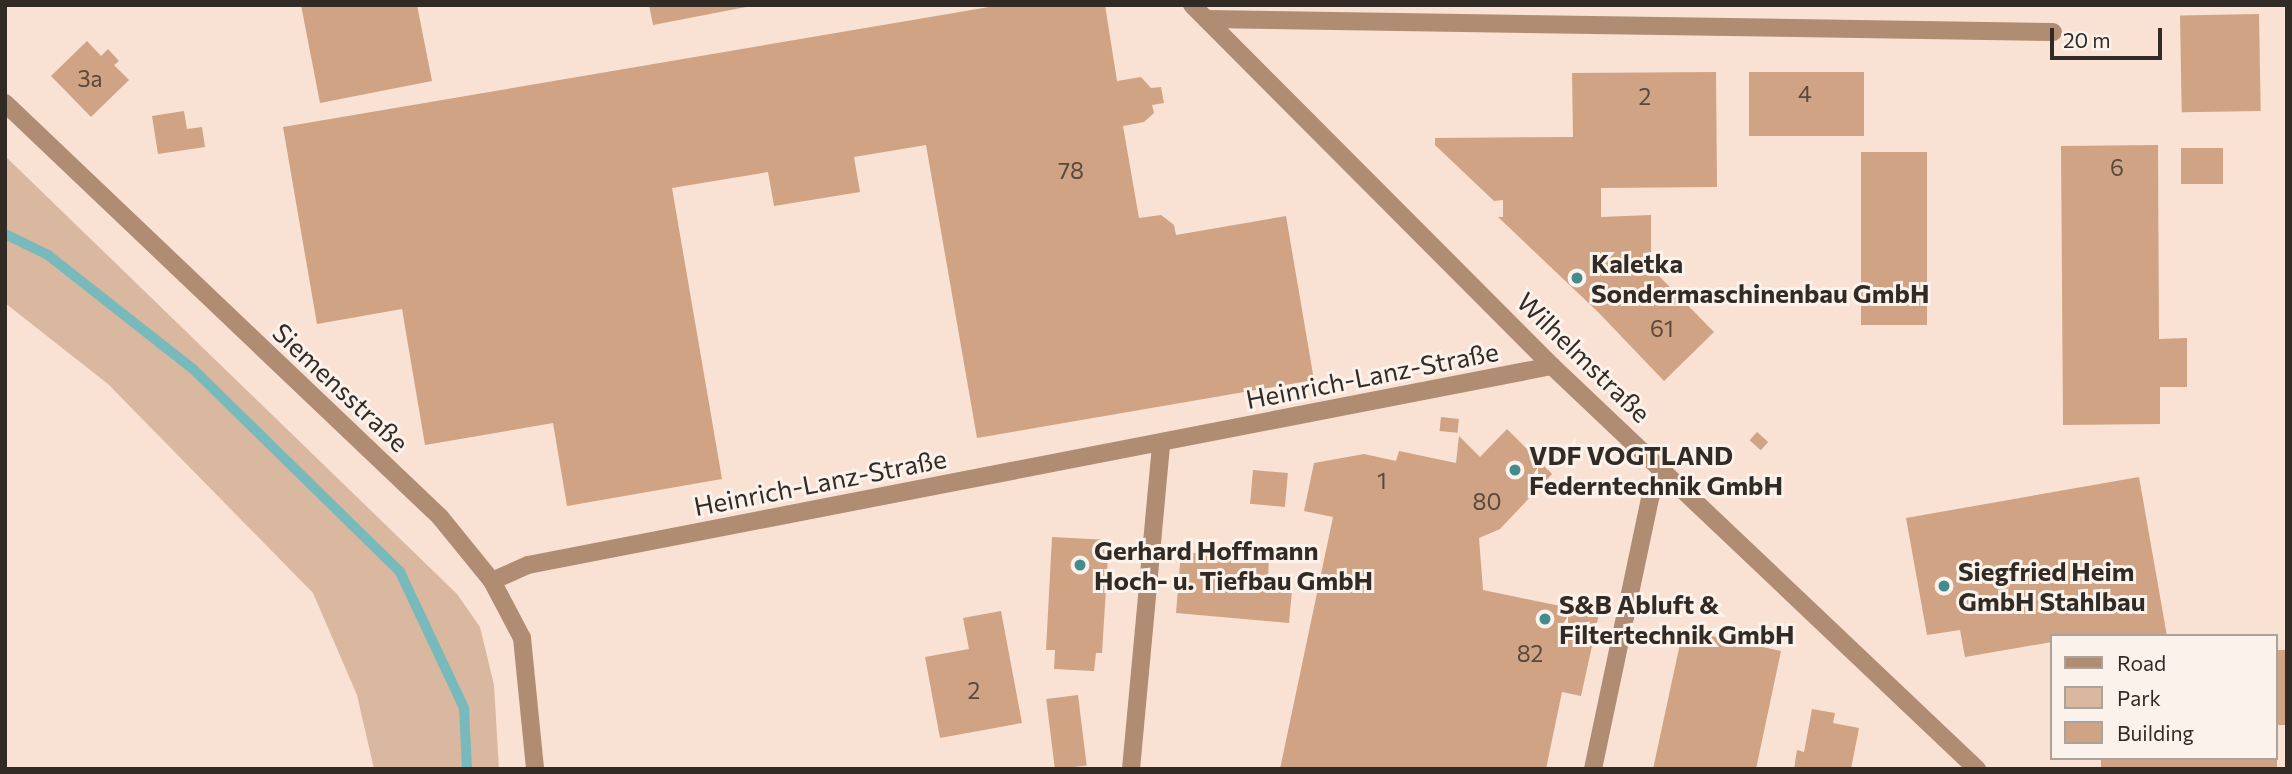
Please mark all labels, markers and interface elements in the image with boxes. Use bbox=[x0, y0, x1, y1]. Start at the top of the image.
scale bar bbox=[2054, 14, 2166, 58]
text: 20 m bbox=[2063, 27, 2111, 52]
house number: 3a bbox=[77, 64, 103, 92]
house number: 4 bbox=[1798, 79, 1812, 107]
house number: 2 bbox=[1639, 82, 1651, 110]
house number: 6 bbox=[2110, 153, 2124, 181]
house number: 78 bbox=[1058, 156, 1084, 184]
place label: Kaletka Sondermaschinenbau GmbH bbox=[1591, 247, 1929, 308]
marker: Kaletka Sondermaschinenbau GmbH bbox=[1569, 270, 1585, 286]
street label: Wilhelmstraße bbox=[1511, 286, 1657, 428]
house number: 61 bbox=[1650, 314, 1674, 342]
street label: Siemensstraße bbox=[267, 316, 415, 458]
street label: Heinrich-Lanz-Straße bbox=[1243, 335, 1501, 415]
place label: VDF VOGTLAND Federntechnik GmbH bbox=[1529, 439, 1783, 500]
street label: Heinrich-Lanz-Straße bbox=[691, 442, 949, 522]
marker: VDF VOGTLAND Federntechnik GmbH bbox=[1507, 462, 1523, 478]
house number: 1 bbox=[1377, 466, 1387, 494]
house number: 80 bbox=[1473, 487, 1501, 515]
place label: Gerhard Hoffmann Hoch- u. Tiefbau GmbH bbox=[1094, 534, 1373, 596]
place label: Siegfried Heim GmbH Stahlbau bbox=[1958, 555, 2146, 616]
marker: Gerhard Hoffmann Hoch- u. Tiefbau GmbH bbox=[1072, 557, 1088, 573]
marker: Siegfried Heim GmbH Stahlbau bbox=[1936, 578, 1952, 594]
place label: S&B Abluft & Filtertechnik GmbH bbox=[1559, 588, 1795, 650]
marker: S&B Abluft & Filtertechnik GmbH bbox=[1537, 611, 1553, 627]
legend bbox=[2050, 634, 2278, 760]
house number: 82 bbox=[1517, 639, 1543, 667]
text: Road bbox=[2117, 650, 2166, 675]
house number: 2 bbox=[968, 676, 980, 704]
text: Park bbox=[2117, 685, 2161, 710]
text: Building bbox=[2117, 720, 2194, 745]

